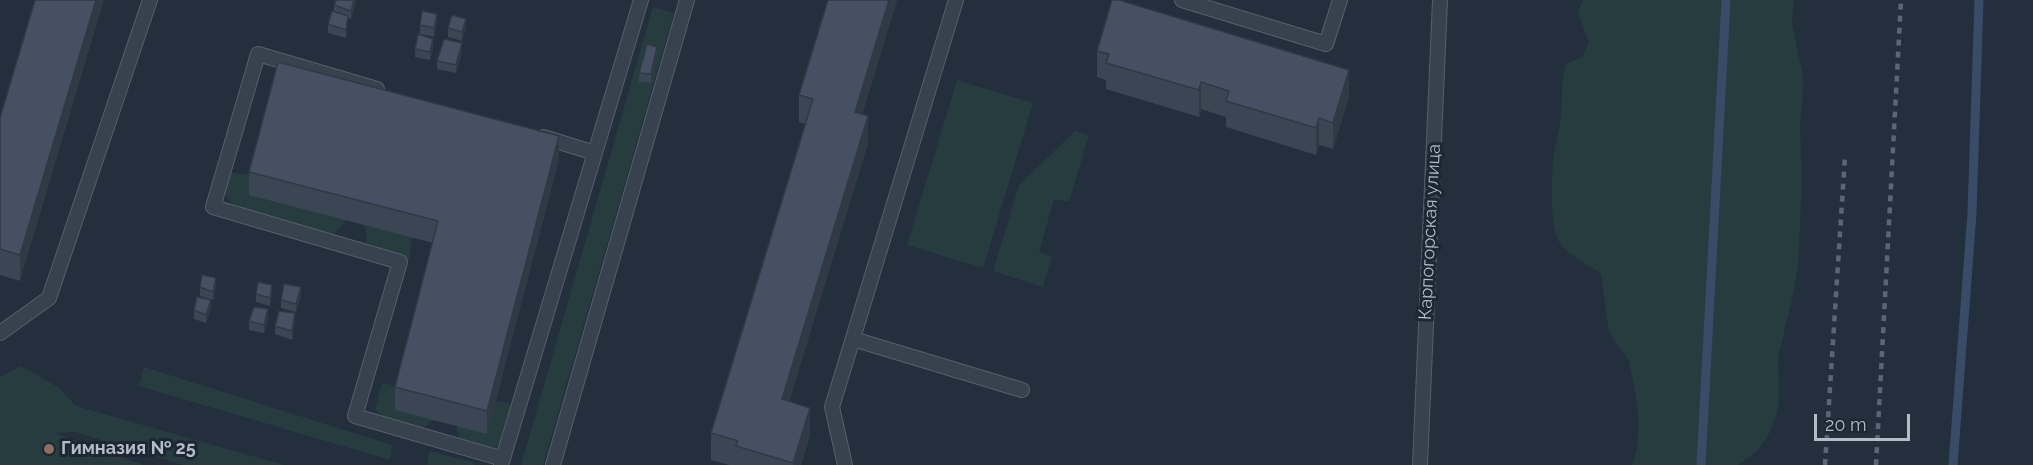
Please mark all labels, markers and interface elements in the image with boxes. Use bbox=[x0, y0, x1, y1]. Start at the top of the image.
street label: Карпогорская улица bbox=[1415, 143, 1445, 321]
scale bar bbox=[1817, 402, 1913, 440]
text: 20 m bbox=[1825, 414, 1867, 435]
place label: Гимназия № 25 bbox=[61, 438, 196, 460]
marker: Гимназия № 25 bbox=[42, 442, 56, 456]

